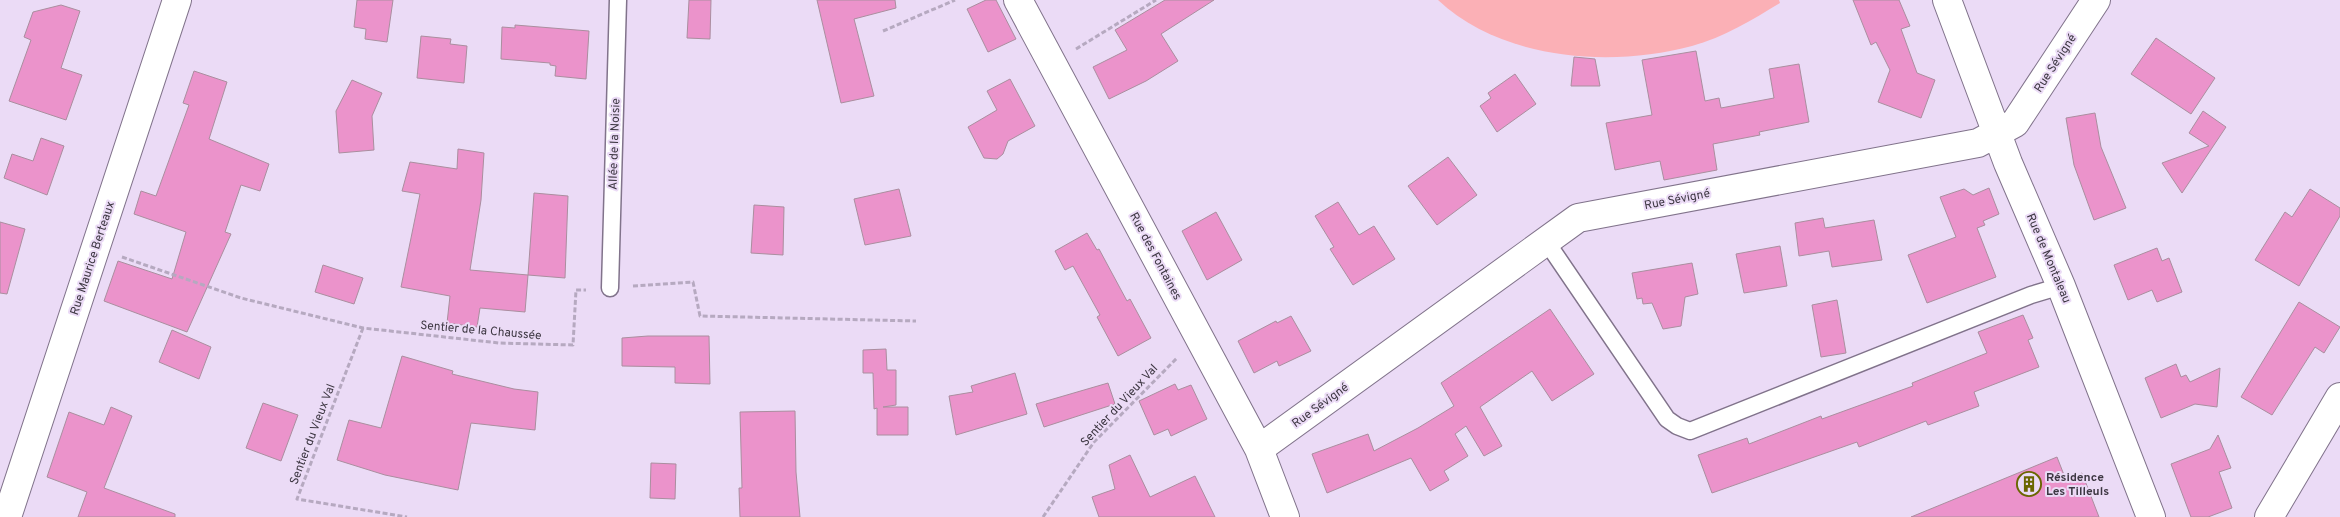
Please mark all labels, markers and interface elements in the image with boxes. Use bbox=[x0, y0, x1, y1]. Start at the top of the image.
street label: Rue Sévigné bbox=[2031, 31, 2081, 96]
street label: Allée de la Noisie bbox=[605, 98, 625, 190]
street label: Rue Sévigné bbox=[1643, 186, 1711, 214]
street label: Rue Maurice Berteaux bbox=[67, 199, 119, 317]
street label: Rue des Fontaines bbox=[1125, 210, 1185, 303]
street label: Rue de Montaleau bbox=[2022, 211, 2074, 306]
street label: Sentier de la Chaussée bbox=[420, 318, 542, 344]
street label: Sentier du Vieux Val bbox=[1078, 361, 1162, 450]
street label: Rue Sévigné bbox=[1289, 380, 1352, 432]
street label: Sentier du Vieux Val bbox=[286, 382, 339, 487]
place label: Résidence Les Tilleuls bbox=[2046, 470, 2109, 500]
building icon: Résidence Les Tilleuls bbox=[2016, 471, 2042, 497]

